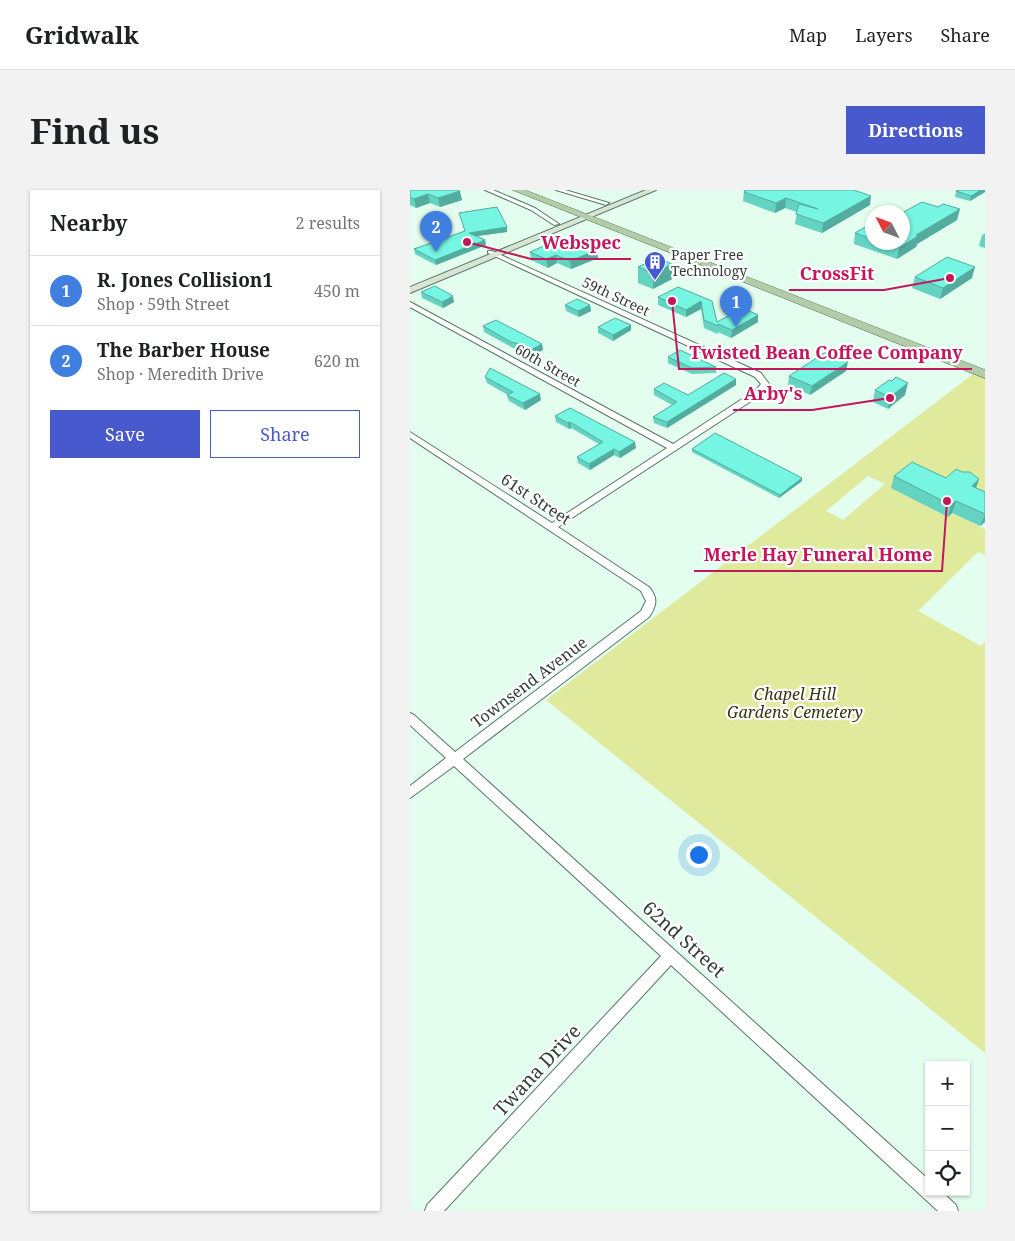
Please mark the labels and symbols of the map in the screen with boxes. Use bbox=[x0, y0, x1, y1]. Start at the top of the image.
north arrow bbox=[865, 205, 910, 250]
pin: 2 bbox=[420, 211, 452, 252]
callout: Webspec bbox=[531, 226, 631, 259]
text: Webspec bbox=[541, 230, 621, 254]
place label: Paper Free Technology bbox=[671, 245, 747, 280]
building icon: Paper Free Technology bbox=[643, 250, 667, 281]
callout: CrossFit bbox=[789, 257, 884, 290]
text: CrossFit bbox=[800, 261, 874, 285]
street label: 59th Street bbox=[579, 272, 653, 320]
pin: 1 bbox=[720, 286, 752, 327]
callout: Twisted Bean Coffee Company bbox=[679, 336, 972, 369]
street label: 60th Street bbox=[512, 339, 584, 391]
text: Twisted Bean Coffee Company bbox=[689, 340, 963, 364]
callout: Arby's bbox=[733, 377, 812, 410]
text: Arby's bbox=[744, 381, 803, 405]
street label: 61st Street bbox=[497, 468, 576, 530]
callout: Merle Hay Funeral Home bbox=[694, 538, 942, 571]
text: Merle Hay Funeral Home bbox=[704, 542, 932, 566]
street label: Townsend Avenue bbox=[467, 631, 591, 733]
park label: Chapel Hill Gardens Cemetery bbox=[727, 683, 863, 723]
your location bbox=[686, 842, 712, 868]
street label: 62nd Street bbox=[637, 895, 731, 983]
street label: Twana Drive bbox=[488, 1018, 586, 1122]

